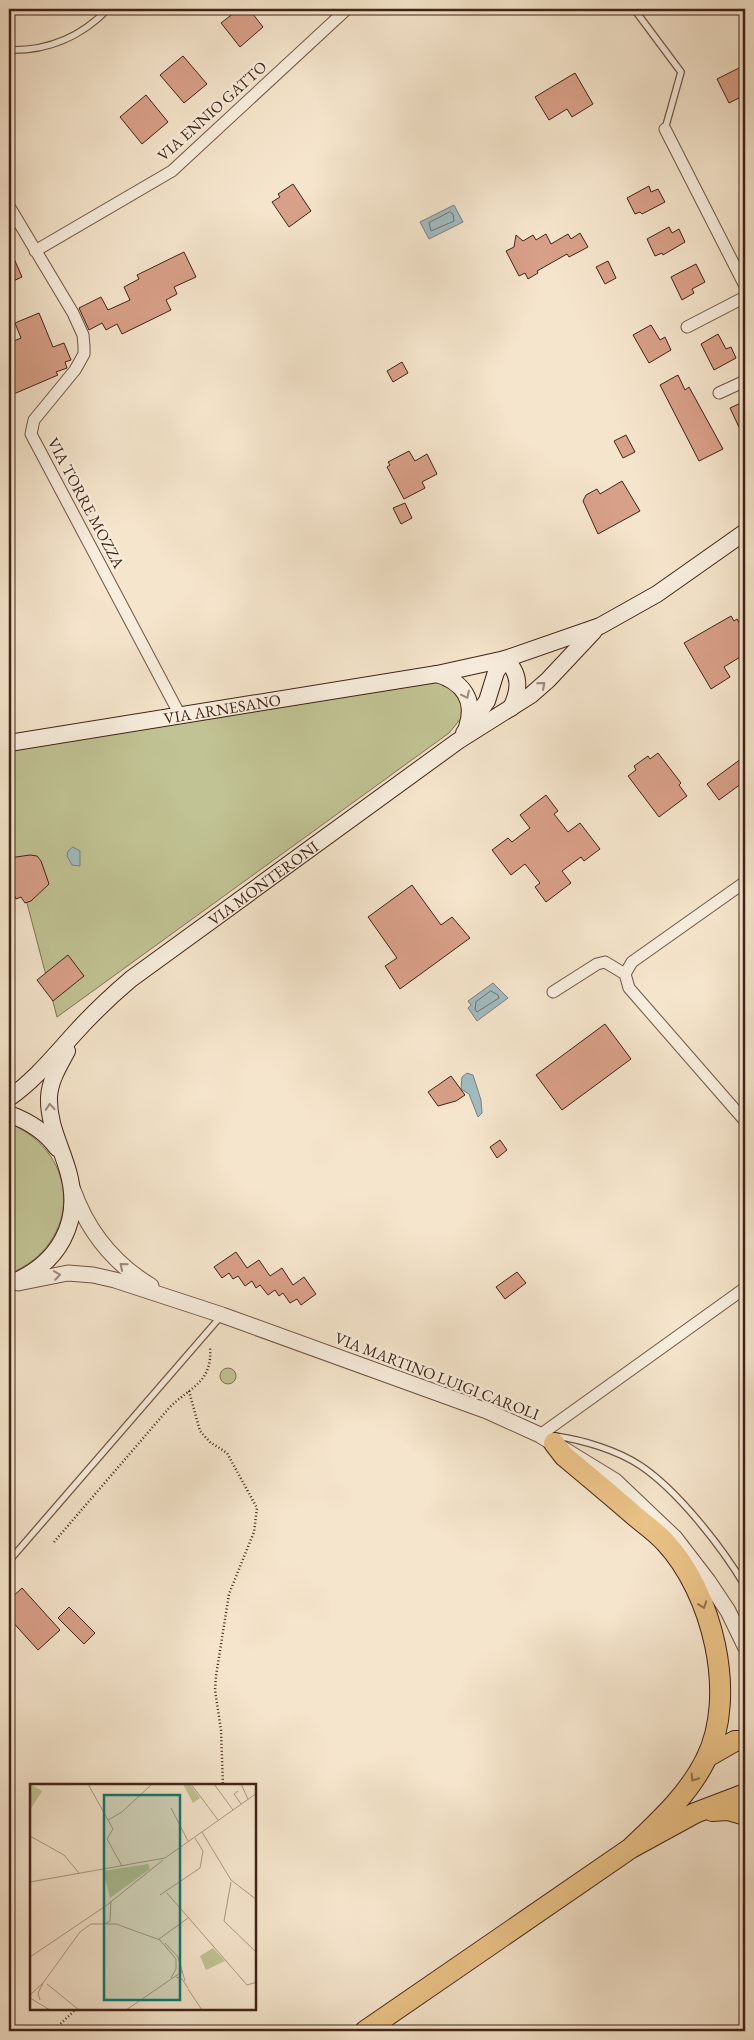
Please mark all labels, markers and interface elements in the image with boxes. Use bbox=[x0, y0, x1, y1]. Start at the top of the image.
street label: VIA ENNIO GATTO bbox=[153, 56, 271, 166]
street label: VIA TORRE MOZZA bbox=[43, 434, 130, 573]
one-way arrow bbox=[537, 682, 546, 691]
street label: VIA ARNESANO bbox=[162, 689, 282, 728]
one-way arrow bbox=[460, 690, 470, 699]
street label: VIA MONTERONI bbox=[204, 835, 323, 930]
one-way arrow bbox=[45, 1103, 56, 1111]
one-way arrow bbox=[120, 1264, 129, 1272]
one-way arrow bbox=[53, 1270, 61, 1281]
street label: VIA MARTINO LUIGI CAROLI bbox=[332, 1327, 543, 1425]
one-way arrow bbox=[697, 1601, 707, 1609]
one-way arrow bbox=[691, 1772, 701, 1781]
inset map bbox=[30, 1784, 256, 2010]

